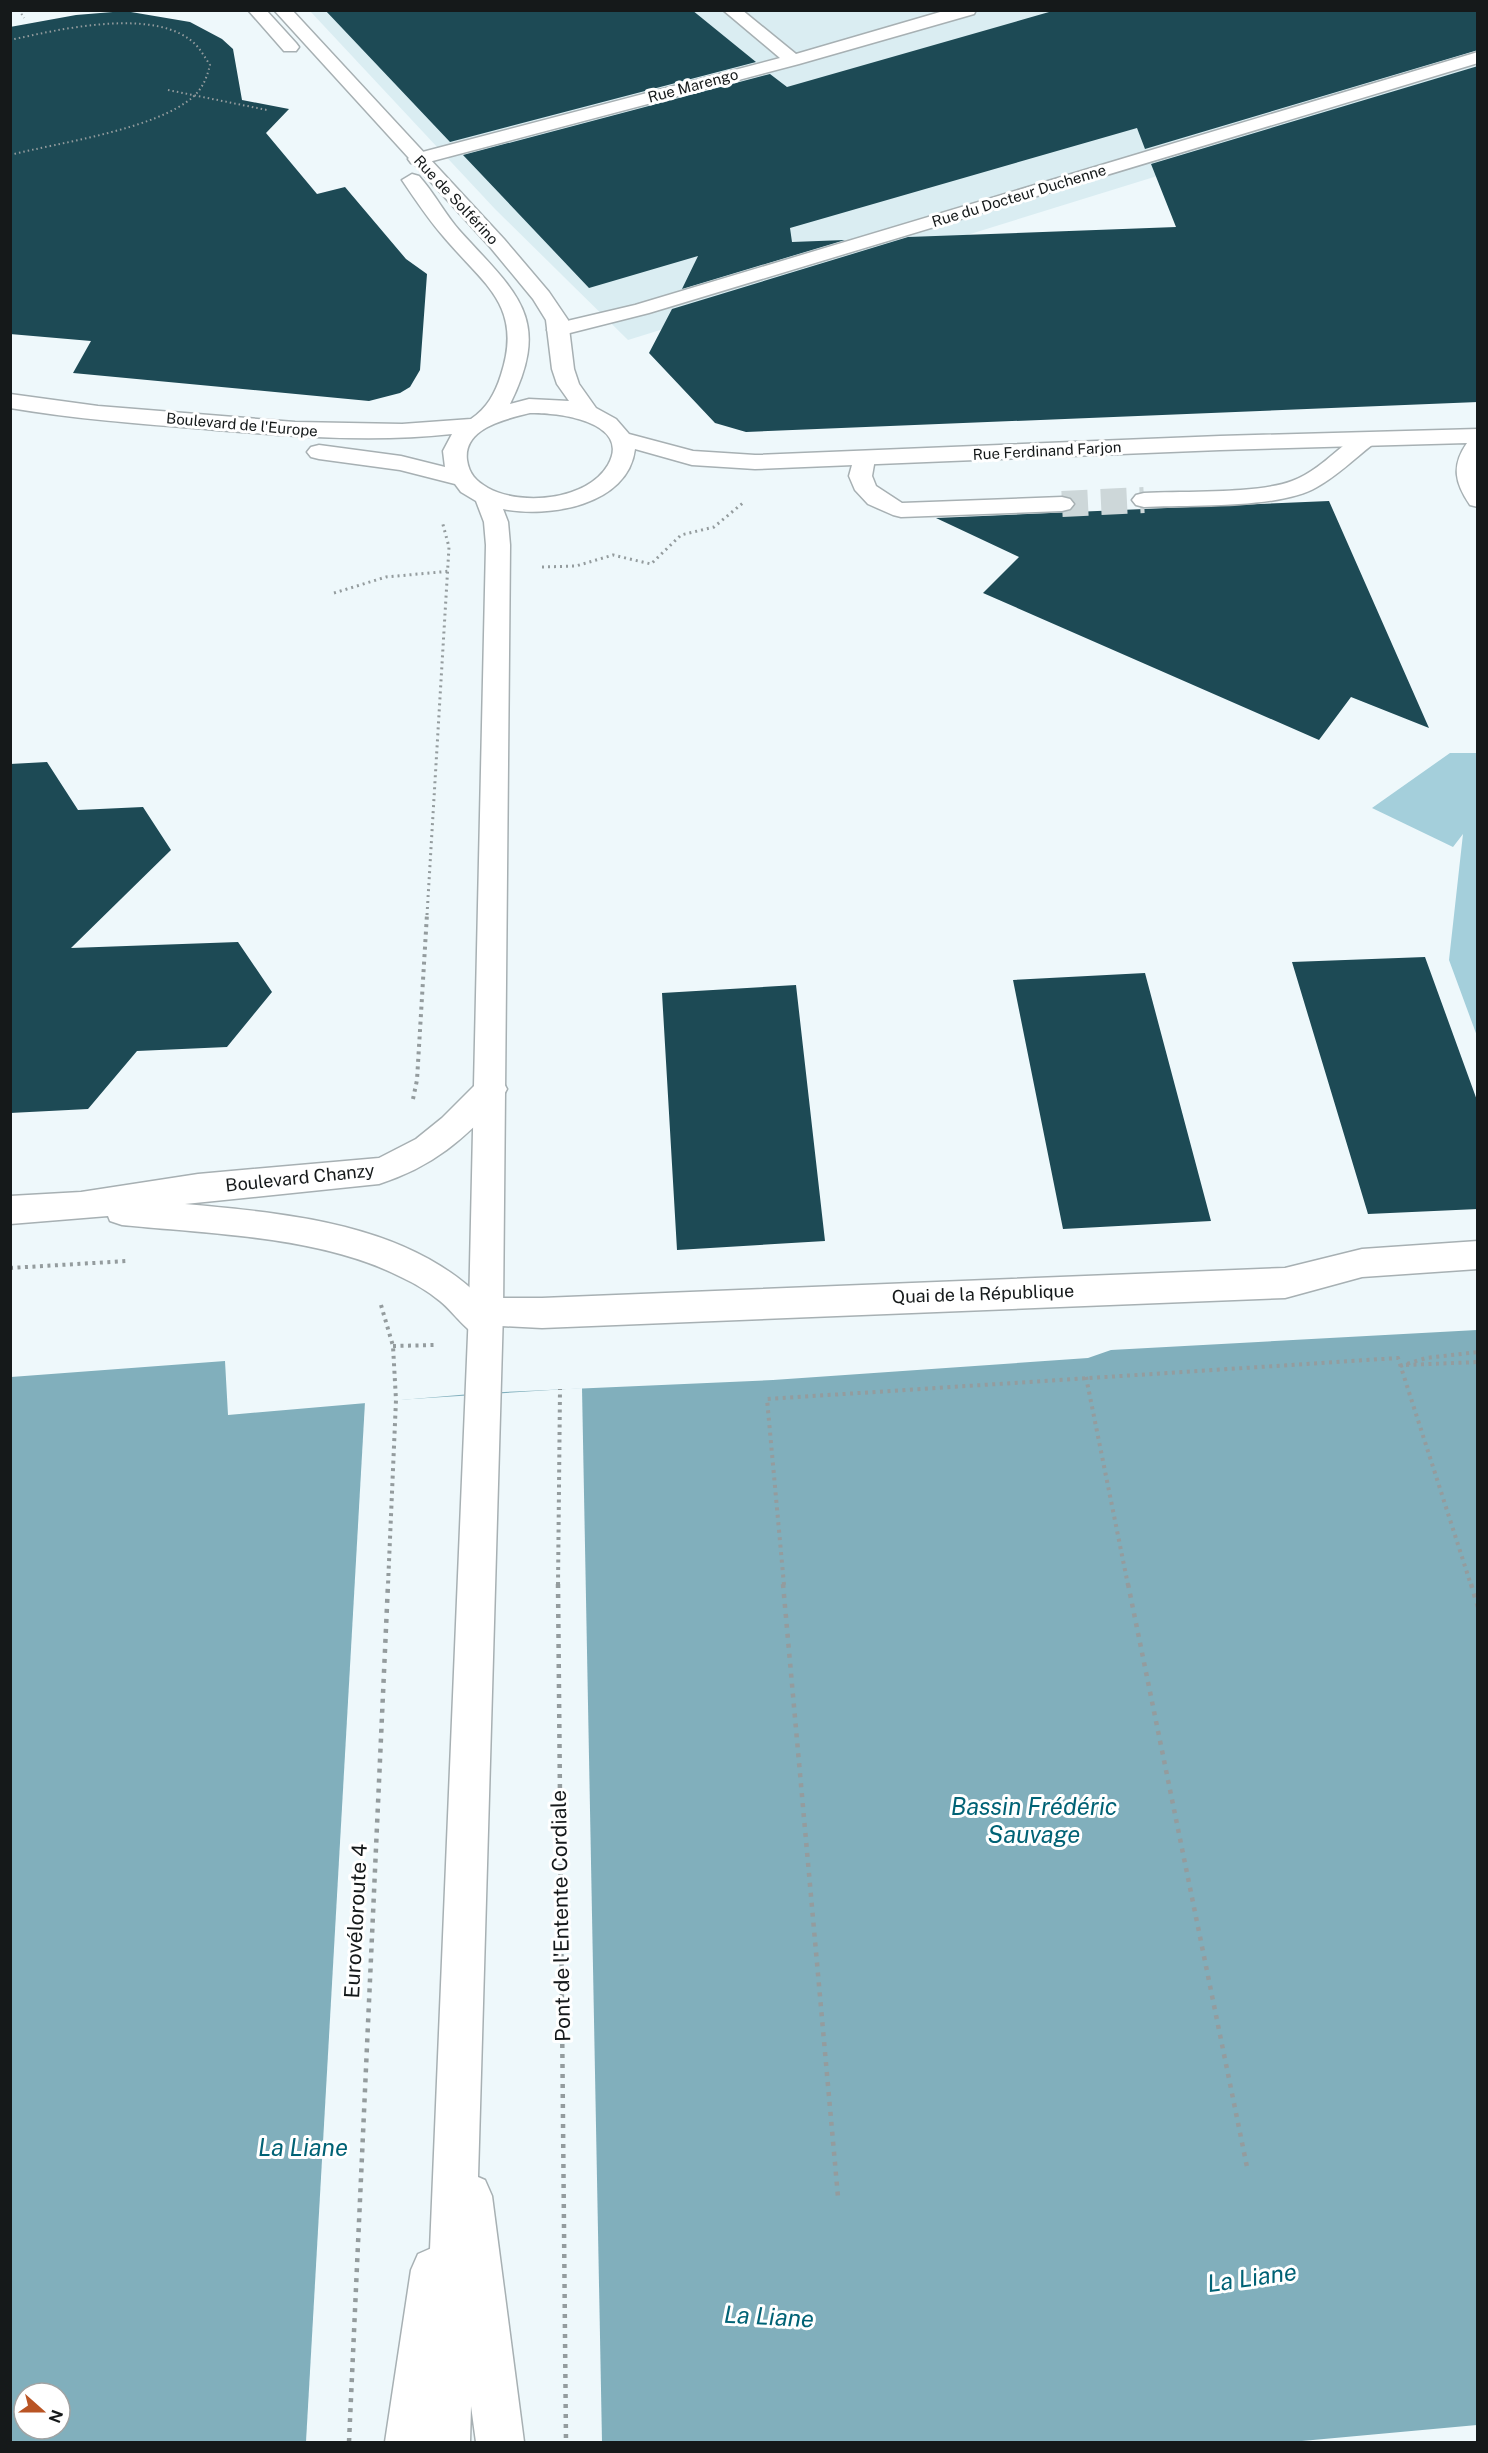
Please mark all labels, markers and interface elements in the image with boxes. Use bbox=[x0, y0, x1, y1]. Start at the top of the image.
street label: Rue Marengo bbox=[646, 65, 740, 106]
street label: Rue de Solférino bbox=[411, 152, 502, 248]
street label: Rue du Docteur Duchenne bbox=[930, 161, 1108, 230]
street label: Boulevard de l'Europe bbox=[166, 409, 318, 440]
street label: Rue Ferdinand Farjon bbox=[972, 438, 1122, 463]
street label: Boulevard Chanzy bbox=[224, 1159, 376, 1196]
street label: Quai de la République bbox=[891, 1280, 1075, 1307]
street label: Pont de l'Entente Cordiale bbox=[546, 1790, 575, 2042]
water label: Bassin Frédéric Sauvage bbox=[951, 1792, 1117, 1848]
street label: Eurovéloroute 4 bbox=[339, 1843, 372, 1999]
water label: La Liane bbox=[258, 2133, 348, 2161]
water label: La Liane bbox=[1205, 2257, 1298, 2297]
water label: La Liane bbox=[723, 2300, 815, 2332]
north arrow bbox=[12, 2381, 72, 2441]
text: N bbox=[44, 2407, 67, 2425]

